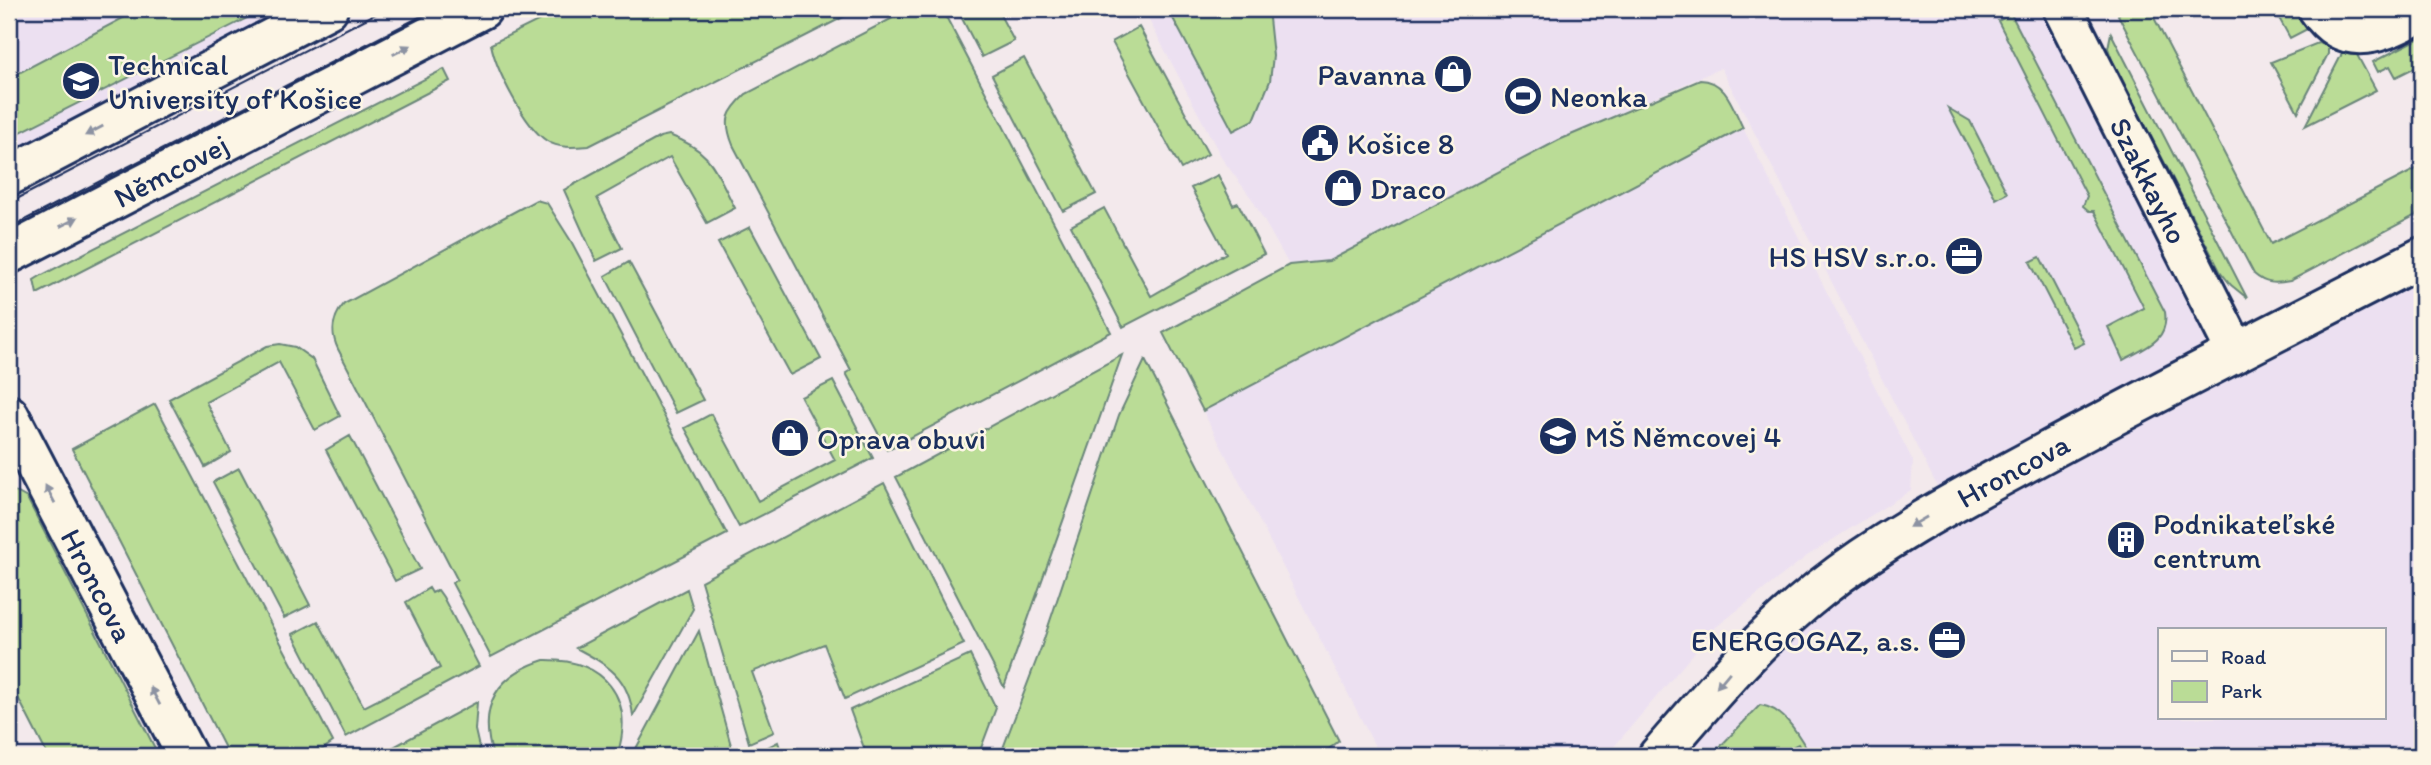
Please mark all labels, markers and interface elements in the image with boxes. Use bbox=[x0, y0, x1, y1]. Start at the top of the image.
one-way arrow bbox=[392, 45, 412, 56]
place label: Technical University of Košice bbox=[108, 46, 362, 117]
shop icon: Pavanna bbox=[1432, 53, 1474, 95]
place label: Pavanna bbox=[1317, 56, 1426, 93]
school or university icon: Technical University of Košice bbox=[60, 60, 102, 102]
sports icon: Neonka bbox=[1502, 75, 1544, 117]
place label: Neonka bbox=[1550, 78, 1648, 115]
street label: Szakkayho bbox=[2102, 111, 2197, 250]
public building icon: Košice 8 bbox=[1299, 122, 1341, 164]
street label: Němcovej bbox=[107, 125, 234, 215]
place label: Košice 8 bbox=[1347, 125, 1454, 162]
one-way arrow bbox=[84, 126, 104, 137]
shop icon: Draco bbox=[1322, 167, 1364, 209]
place label: Draco bbox=[1370, 170, 1446, 207]
one-way arrow bbox=[59, 217, 79, 228]
office icon: HS HSV s.r.o. bbox=[1943, 235, 1985, 277]
place label: HS HSV s.r.o. bbox=[1768, 238, 1937, 275]
school or university icon: MŠ Němcovej 4 bbox=[1537, 415, 1579, 457]
shop icon: Oprava obuvi bbox=[769, 417, 811, 459]
place label: MŠ Němcovej 4 bbox=[1585, 418, 1781, 455]
place label: Oprava obuvi bbox=[817, 420, 986, 457]
street label: Hroncova bbox=[1950, 424, 2076, 515]
one-way arrow bbox=[44, 484, 55, 504]
place label: Podnikateľské centrum bbox=[2153, 505, 2336, 576]
one-way arrow bbox=[1909, 516, 1928, 529]
building icon: Podnikateľské centrum bbox=[2105, 519, 2147, 561]
street label: Hroncova bbox=[53, 522, 143, 649]
office icon: ENERGOGAZ, a.s. bbox=[1926, 619, 1968, 661]
place label: ENERGOGAZ, a.s. bbox=[1691, 622, 1920, 659]
legend bbox=[2158, 628, 2386, 720]
text: Road bbox=[2221, 644, 2267, 669]
one-way arrow bbox=[1716, 672, 1731, 689]
text: Park bbox=[2221, 678, 2263, 703]
one-way arrow bbox=[149, 686, 161, 706]

